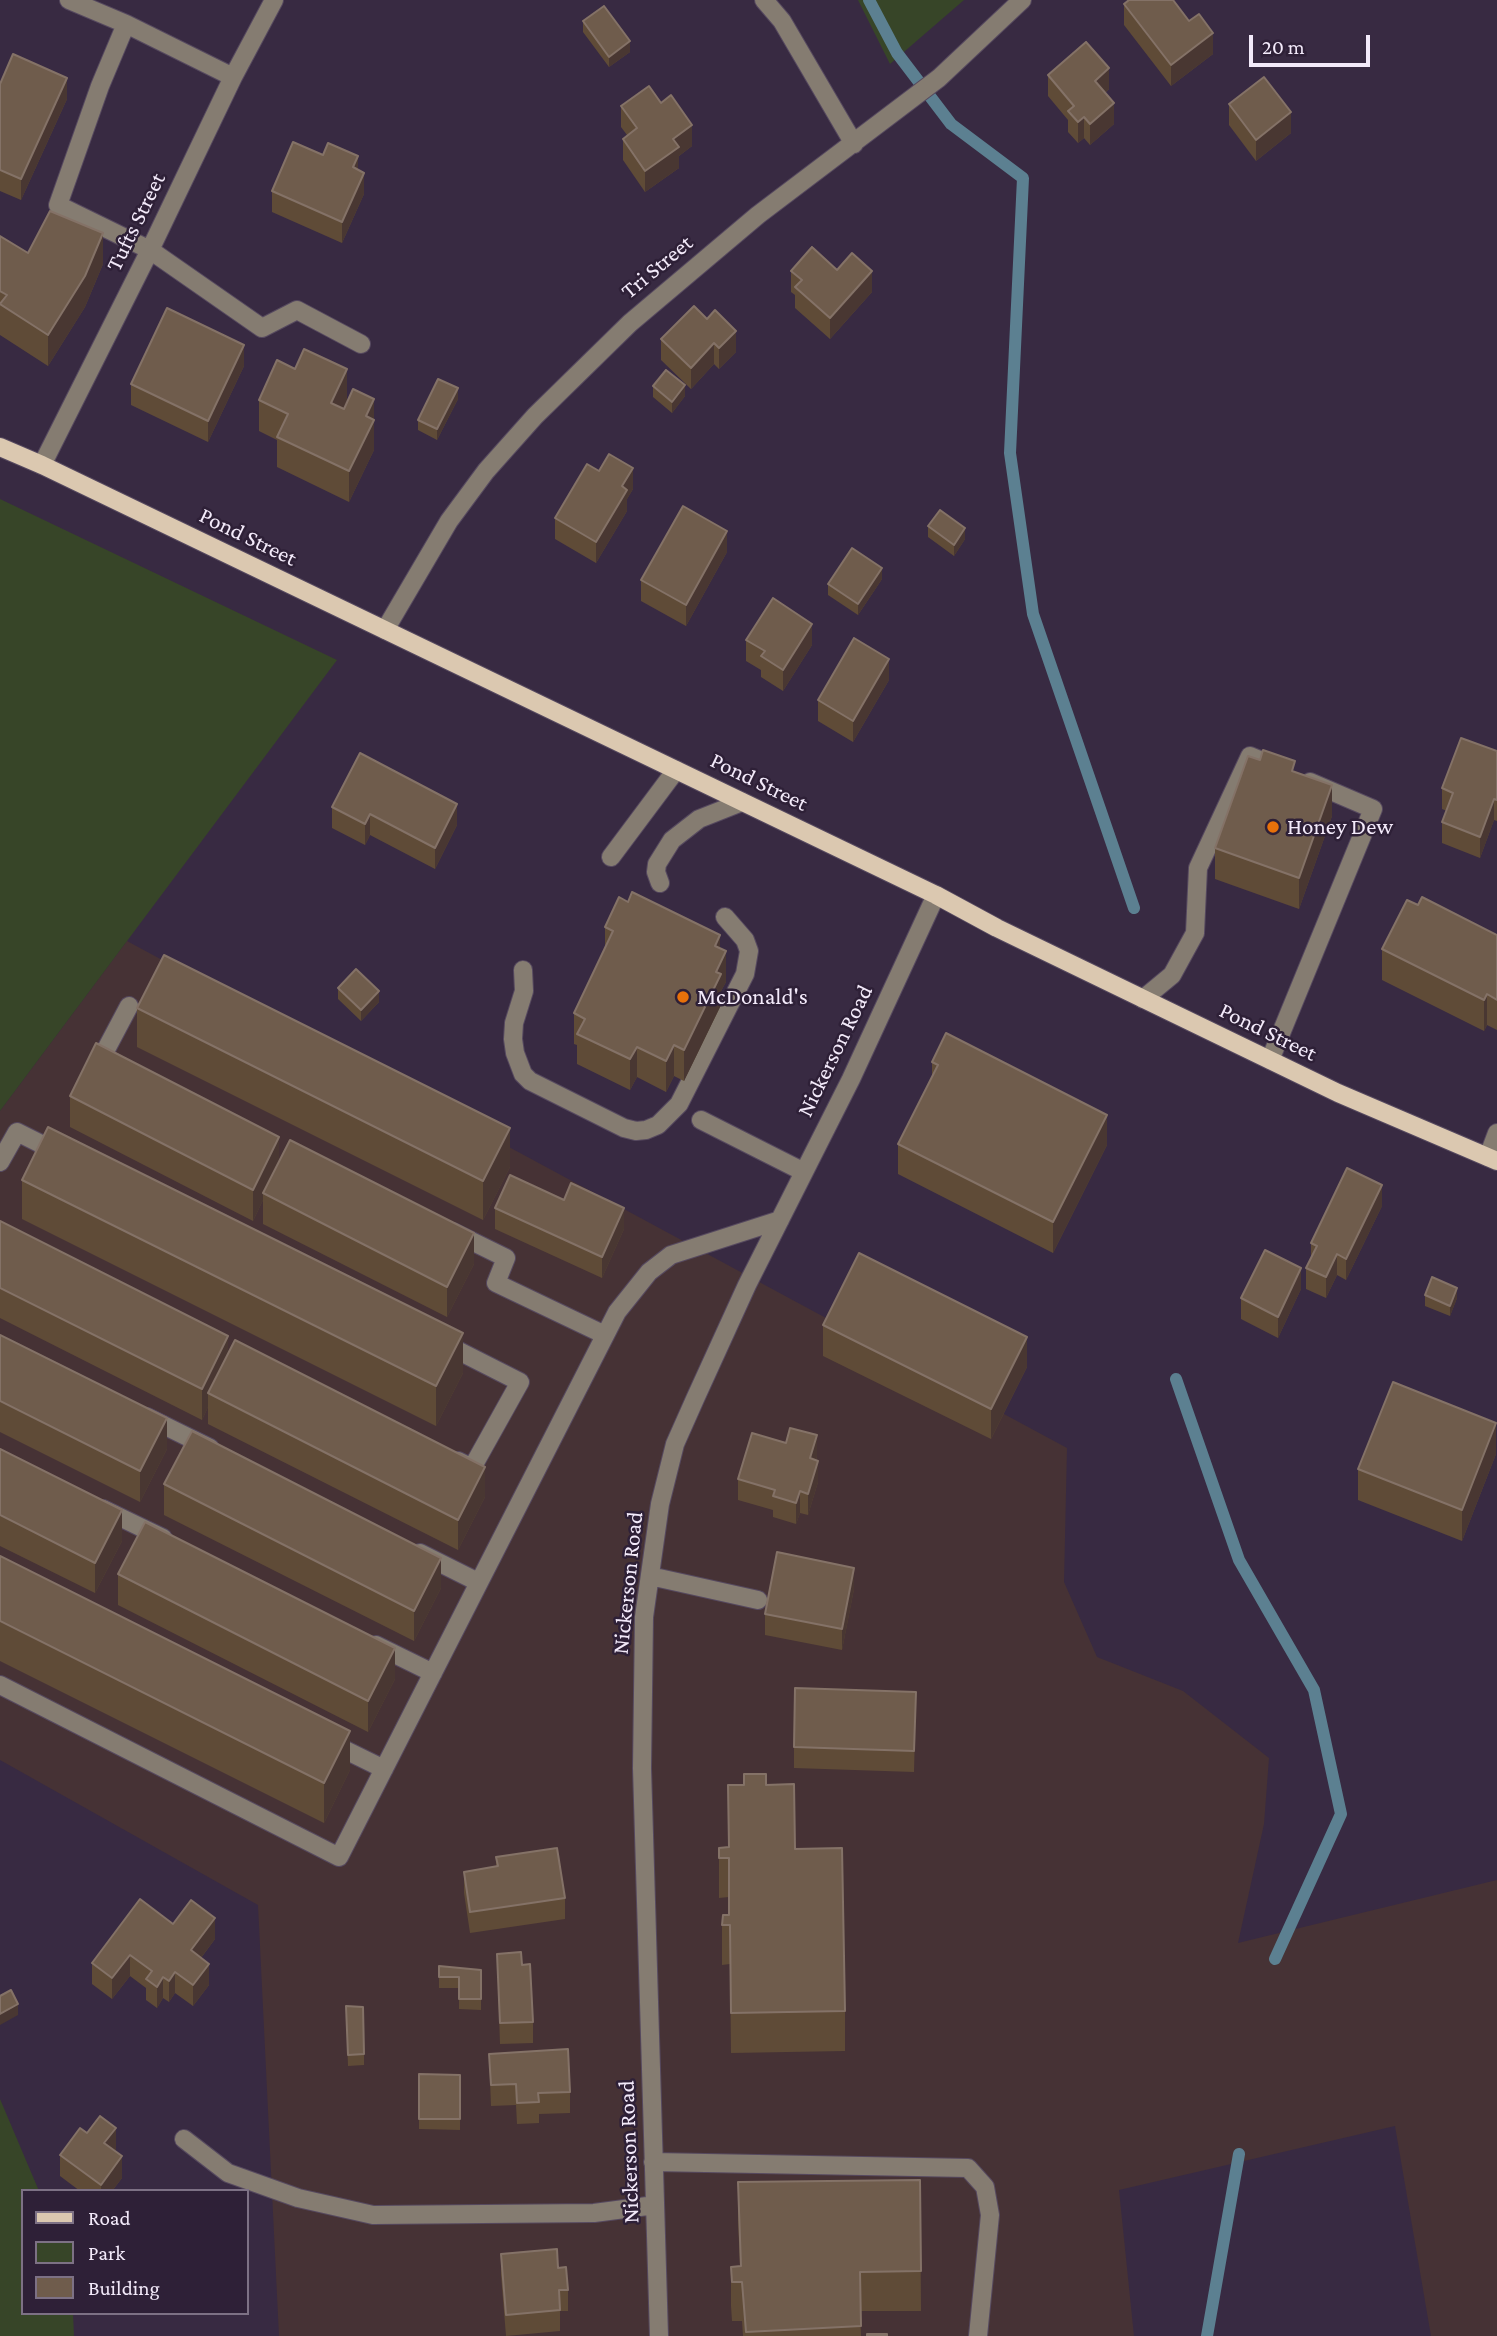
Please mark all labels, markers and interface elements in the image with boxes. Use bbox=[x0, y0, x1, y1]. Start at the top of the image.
scale bar bbox=[1252, 21, 1373, 65]
text: 20 m bbox=[1262, 35, 1305, 59]
street label: Tufts Street bbox=[100, 168, 172, 276]
street label: Tri Street bbox=[616, 229, 698, 305]
street label: Pond Street bbox=[195, 502, 301, 572]
street label: Pond Street bbox=[706, 747, 812, 817]
place label: Honey Dew bbox=[1287, 813, 1393, 841]
marker: Honey Dew bbox=[1265, 819, 1281, 835]
street label: Nickerson Road bbox=[791, 981, 879, 1121]
place label: McDonald's bbox=[697, 983, 808, 1011]
marker: McDonald's bbox=[675, 989, 691, 1005]
street label: Pond Street bbox=[1215, 997, 1321, 1067]
street label: Nickerson Road bbox=[607, 1510, 649, 1656]
street label: Nickerson Road bbox=[613, 2080, 645, 2224]
legend bbox=[21, 2189, 248, 2315]
text: Road bbox=[88, 2206, 131, 2230]
text: Park bbox=[88, 2241, 125, 2265]
text: Building bbox=[88, 2276, 160, 2300]

